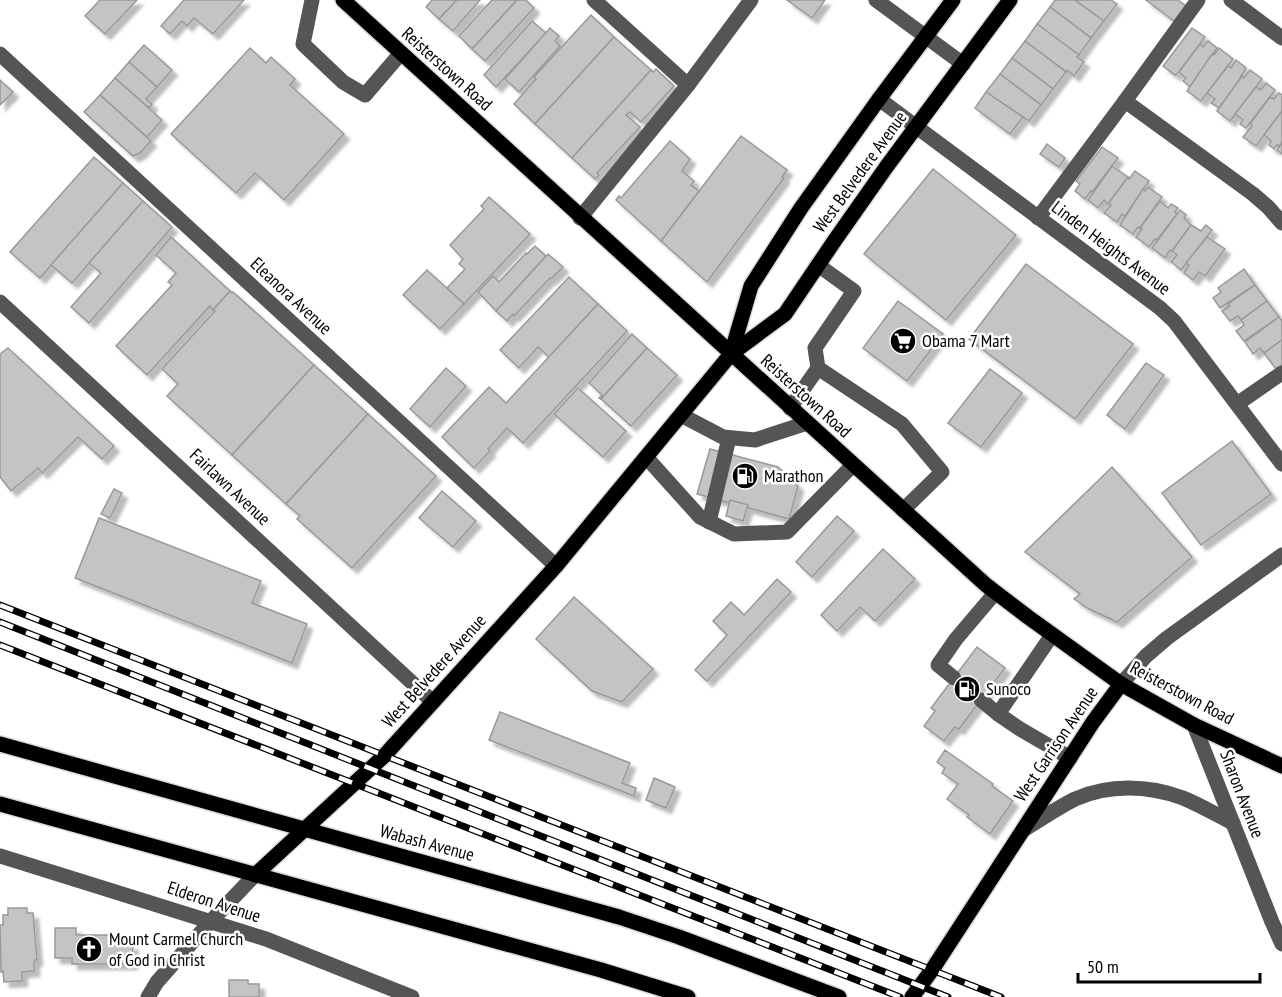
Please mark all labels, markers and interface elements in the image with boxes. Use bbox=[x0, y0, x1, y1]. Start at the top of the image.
street label: Reisterstown Road bbox=[397, 22, 497, 115]
street label: West Belvedere Avenue bbox=[808, 106, 911, 237]
street label: Linden Heights Avenue bbox=[1047, 195, 1175, 300]
street label: Eleanora Avenue bbox=[246, 252, 337, 339]
supermarket icon: Obama 7 Mart bbox=[888, 326, 918, 356]
place label: Obama 7 Mart bbox=[922, 329, 1010, 352]
street label: Reisterstown Road bbox=[756, 349, 856, 442]
street label: Fairlawn Avenue bbox=[185, 443, 276, 530]
fuel station icon: Marathon bbox=[730, 461, 760, 491]
place label: Marathon bbox=[764, 464, 823, 487]
street label: West Belvedere Avenue bbox=[377, 609, 491, 732]
street label: Reisterstown Road bbox=[1126, 656, 1238, 729]
fuel station icon: Sunoco bbox=[952, 674, 982, 704]
place label: Sunoco bbox=[986, 677, 1031, 700]
street label: West Garrison Avenue bbox=[1009, 682, 1103, 806]
street label: Sharon Avenue bbox=[1215, 747, 1270, 841]
street label: Wabash Avenue bbox=[378, 819, 477, 866]
street label: Elderon Avenue bbox=[165, 876, 264, 927]
place label: Mount Carmel Church of God in Christ bbox=[109, 927, 243, 971]
church icon: Mount Carmel Church of God in Christ bbox=[74, 934, 104, 964]
scale bar bbox=[1078, 946, 1260, 984]
text: 50 m bbox=[1087, 955, 1119, 978]

